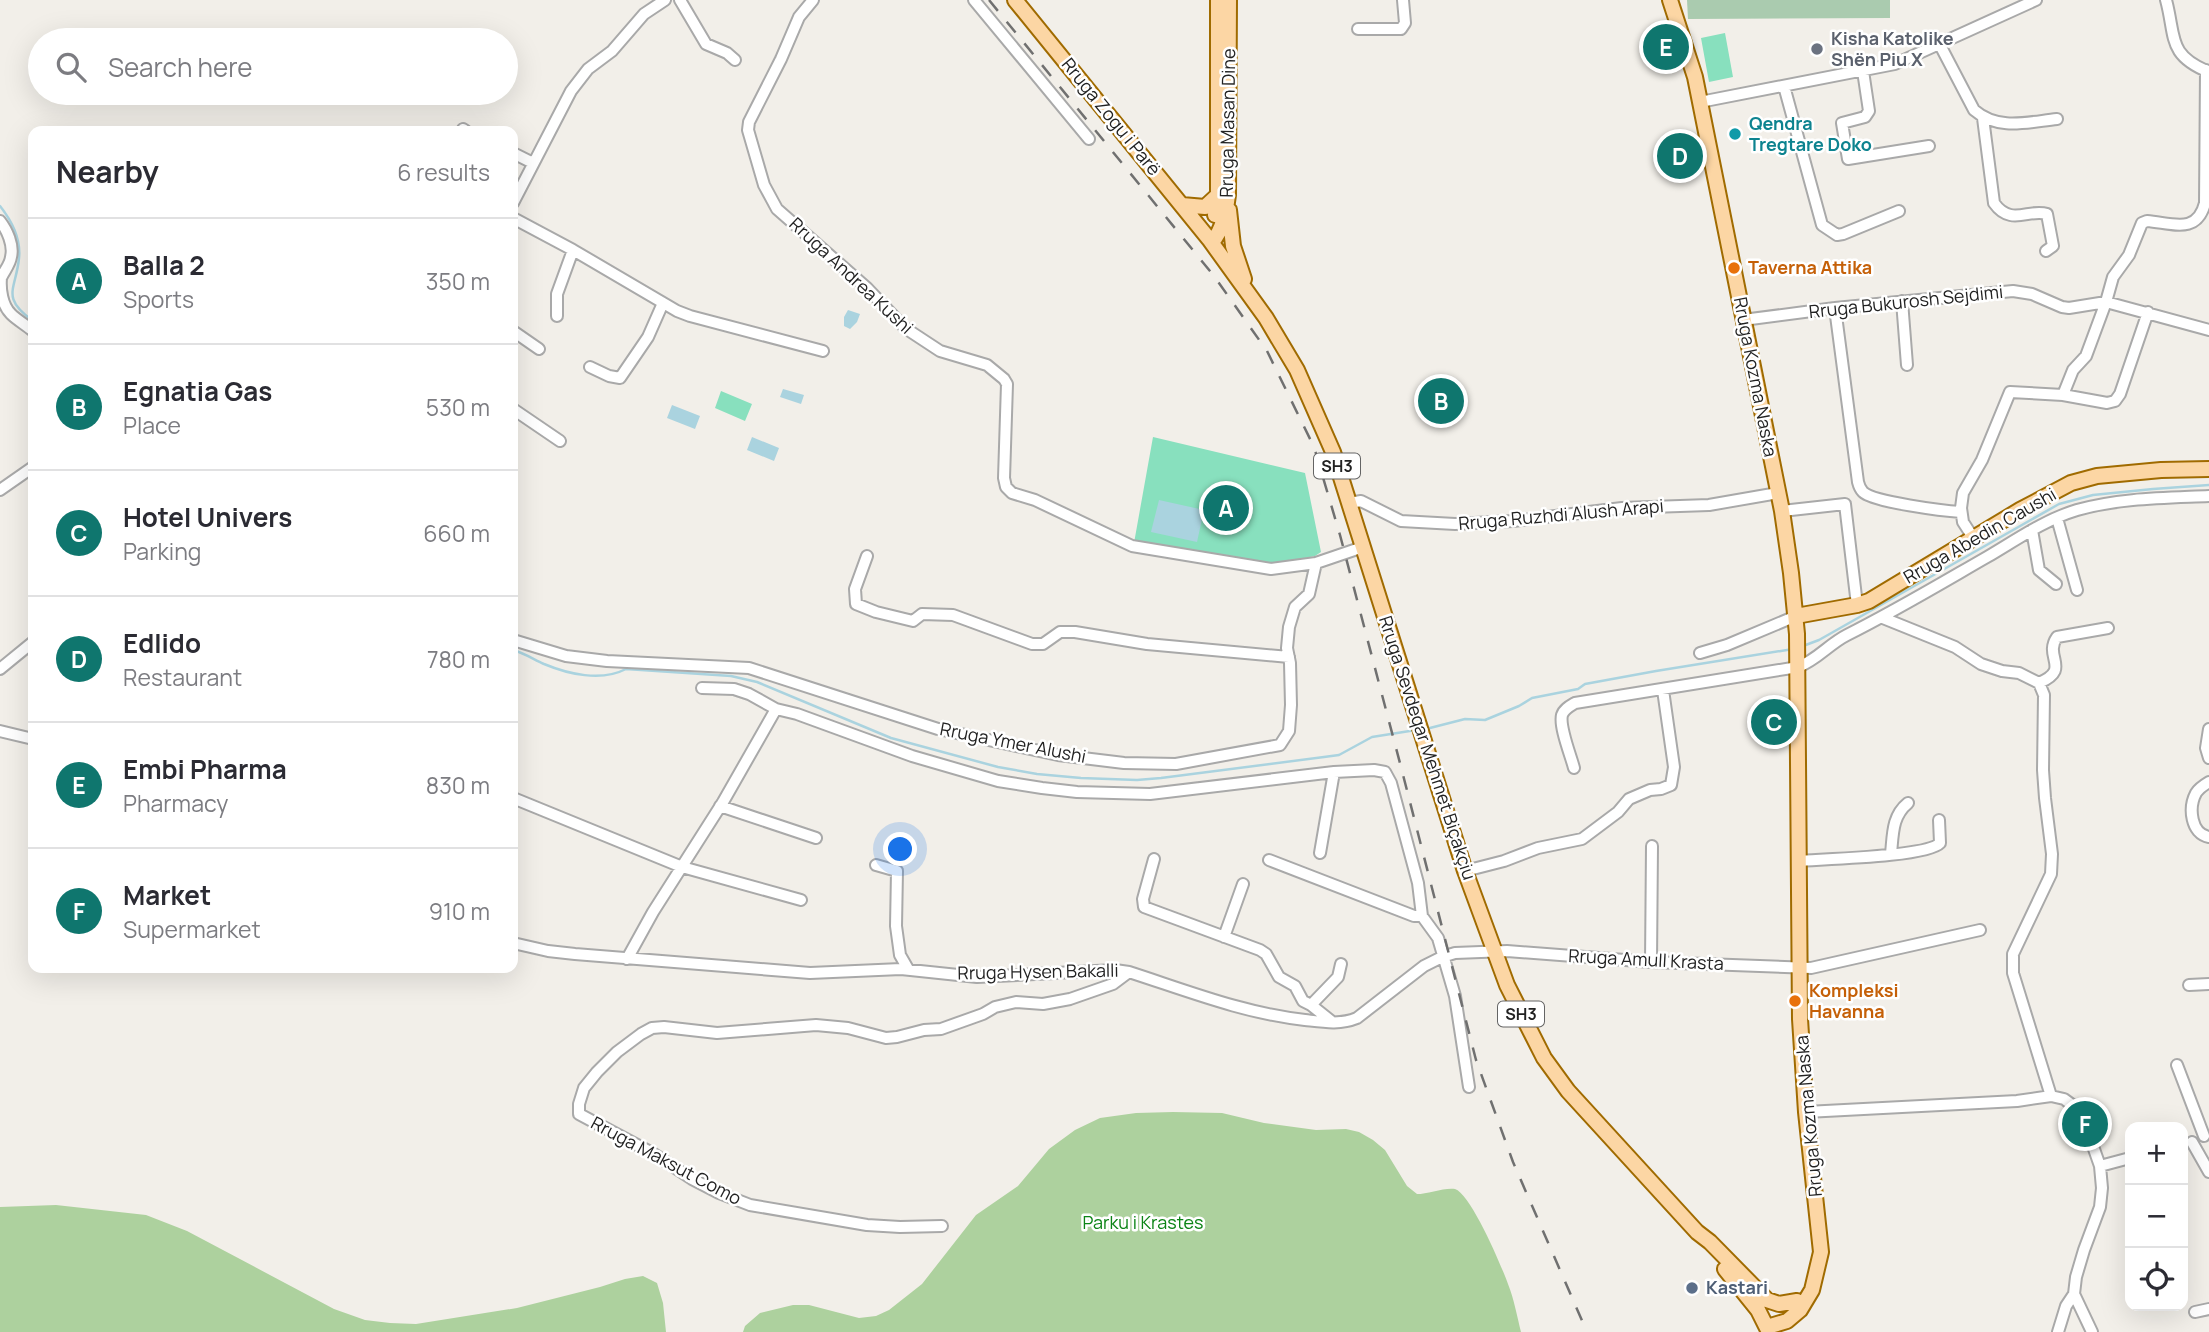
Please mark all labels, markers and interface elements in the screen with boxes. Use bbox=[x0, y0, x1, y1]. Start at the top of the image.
pin: E bbox=[1643, 21, 1689, 73]
place label: Kisha Katolike Shën Piu X bbox=[1831, 26, 1954, 71]
search box bbox=[28, 28, 518, 105]
marker: Kisha Katolike Shën Piu X bbox=[1809, 41, 1825, 57]
icon: search bbox=[52, 48, 90, 86]
street label: Rruga Masan Dine bbox=[1214, 48, 1240, 198]
text: Search here bbox=[108, 49, 253, 85]
street label: Rruga Zogu i Parë bbox=[1057, 53, 1167, 180]
place label: Qendra Tregtare Doko bbox=[1749, 111, 1872, 156]
marker: Qendra Tregtare Doko bbox=[1727, 126, 1743, 142]
pin: D bbox=[1657, 130, 1703, 182]
text: Nearby bbox=[56, 151, 159, 192]
text: 6 results bbox=[397, 156, 490, 188]
street label: Rruga Andrea Kushi bbox=[785, 212, 919, 339]
text: Balla 2 bbox=[123, 247, 205, 283]
place label: Taverna Attika bbox=[1748, 255, 1872, 279]
marker: Taverna Attika bbox=[1726, 260, 1742, 276]
text: A bbox=[71, 265, 87, 297]
text: 350 m bbox=[426, 265, 490, 297]
street label: Rruga Bukurosh Sejdimi bbox=[1808, 279, 2004, 323]
text: Sports bbox=[123, 283, 194, 315]
street label: Rruga Kozma Naska bbox=[1729, 295, 1783, 459]
text: Egnatia Gas bbox=[123, 373, 272, 409]
pin: B bbox=[1418, 375, 1464, 427]
text: B bbox=[72, 391, 86, 423]
text: 530 m bbox=[426, 391, 490, 423]
text: Place bbox=[123, 409, 181, 441]
road number: SH3 bbox=[1314, 453, 1360, 478]
pin: A bbox=[1203, 482, 1249, 534]
street label: Rruga Abedin Caushi bbox=[1899, 482, 2060, 589]
street label: Rruga Ruzhdi Alush Arapi bbox=[1457, 493, 1665, 535]
text: Hotel Univers bbox=[123, 499, 292, 535]
text: C bbox=[71, 517, 88, 549]
text: 660 m bbox=[423, 517, 490, 549]
text: Parking bbox=[123, 535, 201, 567]
street label: Rruga Sevdeqar Mehmet Biçakçiu bbox=[1374, 613, 1482, 883]
text: Edlido bbox=[123, 625, 201, 661]
text: D bbox=[71, 643, 87, 675]
text: 780 m bbox=[427, 643, 490, 675]
text: Restaurant bbox=[123, 661, 242, 693]
pin: C bbox=[1751, 696, 1797, 748]
street label: Rruga Ymer Alushi bbox=[938, 716, 1088, 768]
text: Embi Pharma bbox=[123, 751, 287, 787]
text: E bbox=[72, 769, 86, 801]
text: 830 m bbox=[426, 769, 490, 801]
text: Pharmacy bbox=[123, 787, 228, 819]
your location bbox=[883, 832, 917, 866]
text: Market bbox=[123, 877, 211, 913]
text: F bbox=[73, 895, 85, 927]
text: 910 m bbox=[429, 895, 490, 927]
text: Supermarket bbox=[123, 913, 261, 945]
street label: Rruga Amull Krasta bbox=[1568, 943, 1724, 975]
street label: Rruga Hysen Bakalli bbox=[957, 958, 1119, 984]
place label: Kompleksi Havanna bbox=[1809, 978, 1899, 1023]
marker: Kompleksi Havanna bbox=[1787, 993, 1803, 1009]
road number: SH3 bbox=[1498, 1002, 1544, 1026]
street label: Rruga Kozma Naska bbox=[1789, 1034, 1827, 1198]
pin: F bbox=[2062, 1098, 2108, 1150]
street label: Rruga Maksut Como bbox=[587, 1110, 746, 1210]
map controls bbox=[2125, 1122, 2188, 1311]
button: + bbox=[2125, 1122, 2188, 1185]
button: − bbox=[2125, 1185, 2188, 1248]
park label: Parku i Krastes bbox=[1082, 1210, 1204, 1234]
button: locate bbox=[2125, 1248, 2188, 1311]
place label: Kastari bbox=[1706, 1275, 1768, 1299]
marker: Kastari bbox=[1684, 1280, 1700, 1296]

